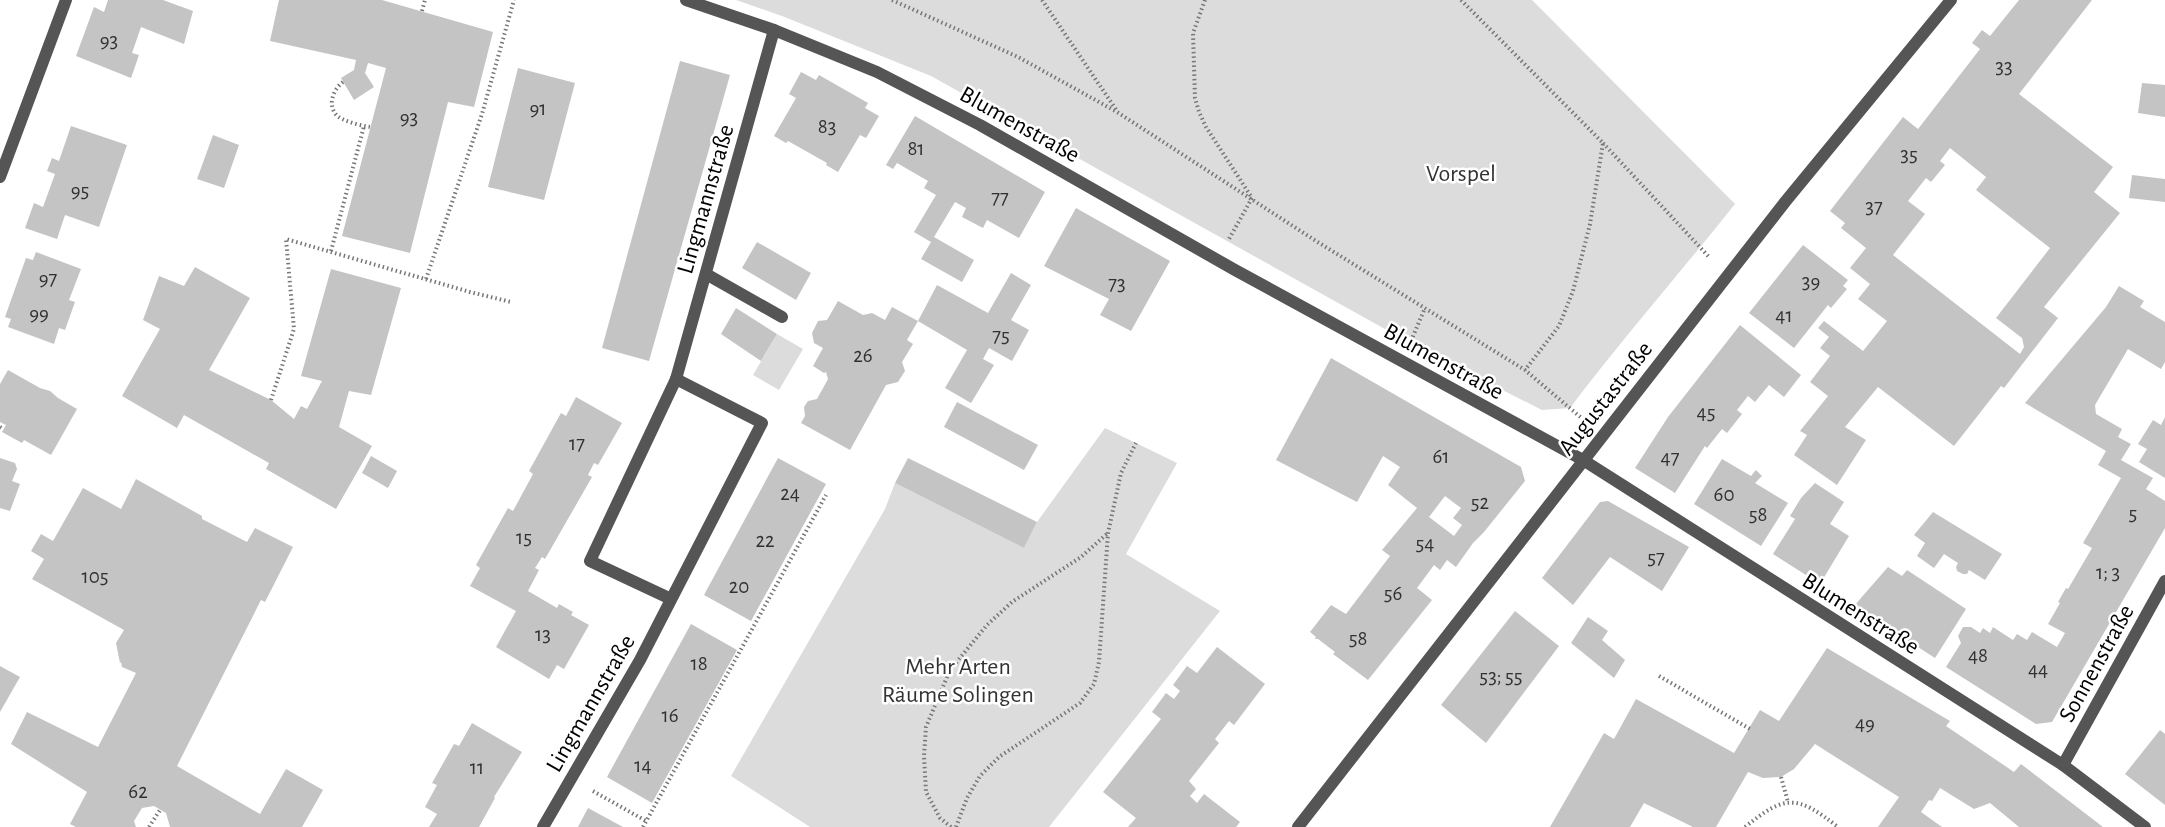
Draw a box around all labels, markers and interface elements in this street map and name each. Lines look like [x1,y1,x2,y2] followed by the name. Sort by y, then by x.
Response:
[100,30,118,51] house number: 93
[1995,56,2013,77] house number: 33
[956,82,1083,168] street label: Blumenstraße
[529,98,547,119] house number: 91
[400,107,418,128] house number: 93
[818,116,836,137] house number: 83
[673,122,739,277] street label: Lingmannstraße
[907,138,925,159] house number: 81
[1900,144,1918,165] house number: 35
[1426,162,1496,186] park label: Vorspel
[71,180,89,201] house number: 95
[991,187,1009,208] house number: 77
[1865,196,1883,217] house number: 37
[39,268,58,289] house number: 97
[1802,271,1820,292] house number: 39
[1108,273,1126,294] house number: 73
[29,303,49,324] house number: 99
[1775,305,1793,326] house number: 41
[1380,319,1507,405] street label: Blumenstraße
[992,325,1010,346] house number: 75
[1554,337,1657,460] street label: Augustastraße
[853,345,873,366] house number: 26
[1697,402,1715,423] house number: 45
[569,433,585,454] house number: 17
[1432,446,1450,467] house number: 61
[1661,447,1680,468] house number: 47
[780,483,800,504] house number: 24
[1714,484,1734,505] house number: 60
[1471,492,1489,513] house number: 52
[2129,503,2137,524] house number: 5
[1749,504,1767,525] house number: 58
[516,527,532,548] house number: 15
[755,530,775,551] house number: 22
[1416,533,1434,554] house number: 54
[1647,547,1665,568] house number: 57
[2096,562,2120,583] house number: 1; 3
[81,566,109,587] house number: 105
[1798,568,1923,659] street label: Blumenstraße
[729,576,749,597] house number: 20
[1384,583,1402,604] house number: 56
[2055,601,2139,726] street label: Sonnenstraße
[535,624,551,645] house number: 13
[1349,628,1367,649] house number: 58
[542,631,640,776] street label: Lingmannstraße
[1968,645,1988,666] house number: 48
[690,653,708,674] house number: 18
[882,655,1034,707] park label: Mehr Arten Räume Solingen
[2028,659,2048,680] house number: 44
[1479,666,1523,687] house number: 53; 55
[661,705,679,726] house number: 16
[1855,713,1875,734] house number: 49
[634,755,652,776] house number: 14
[470,757,484,778] house number: 11
[128,781,148,802] house number: 62

